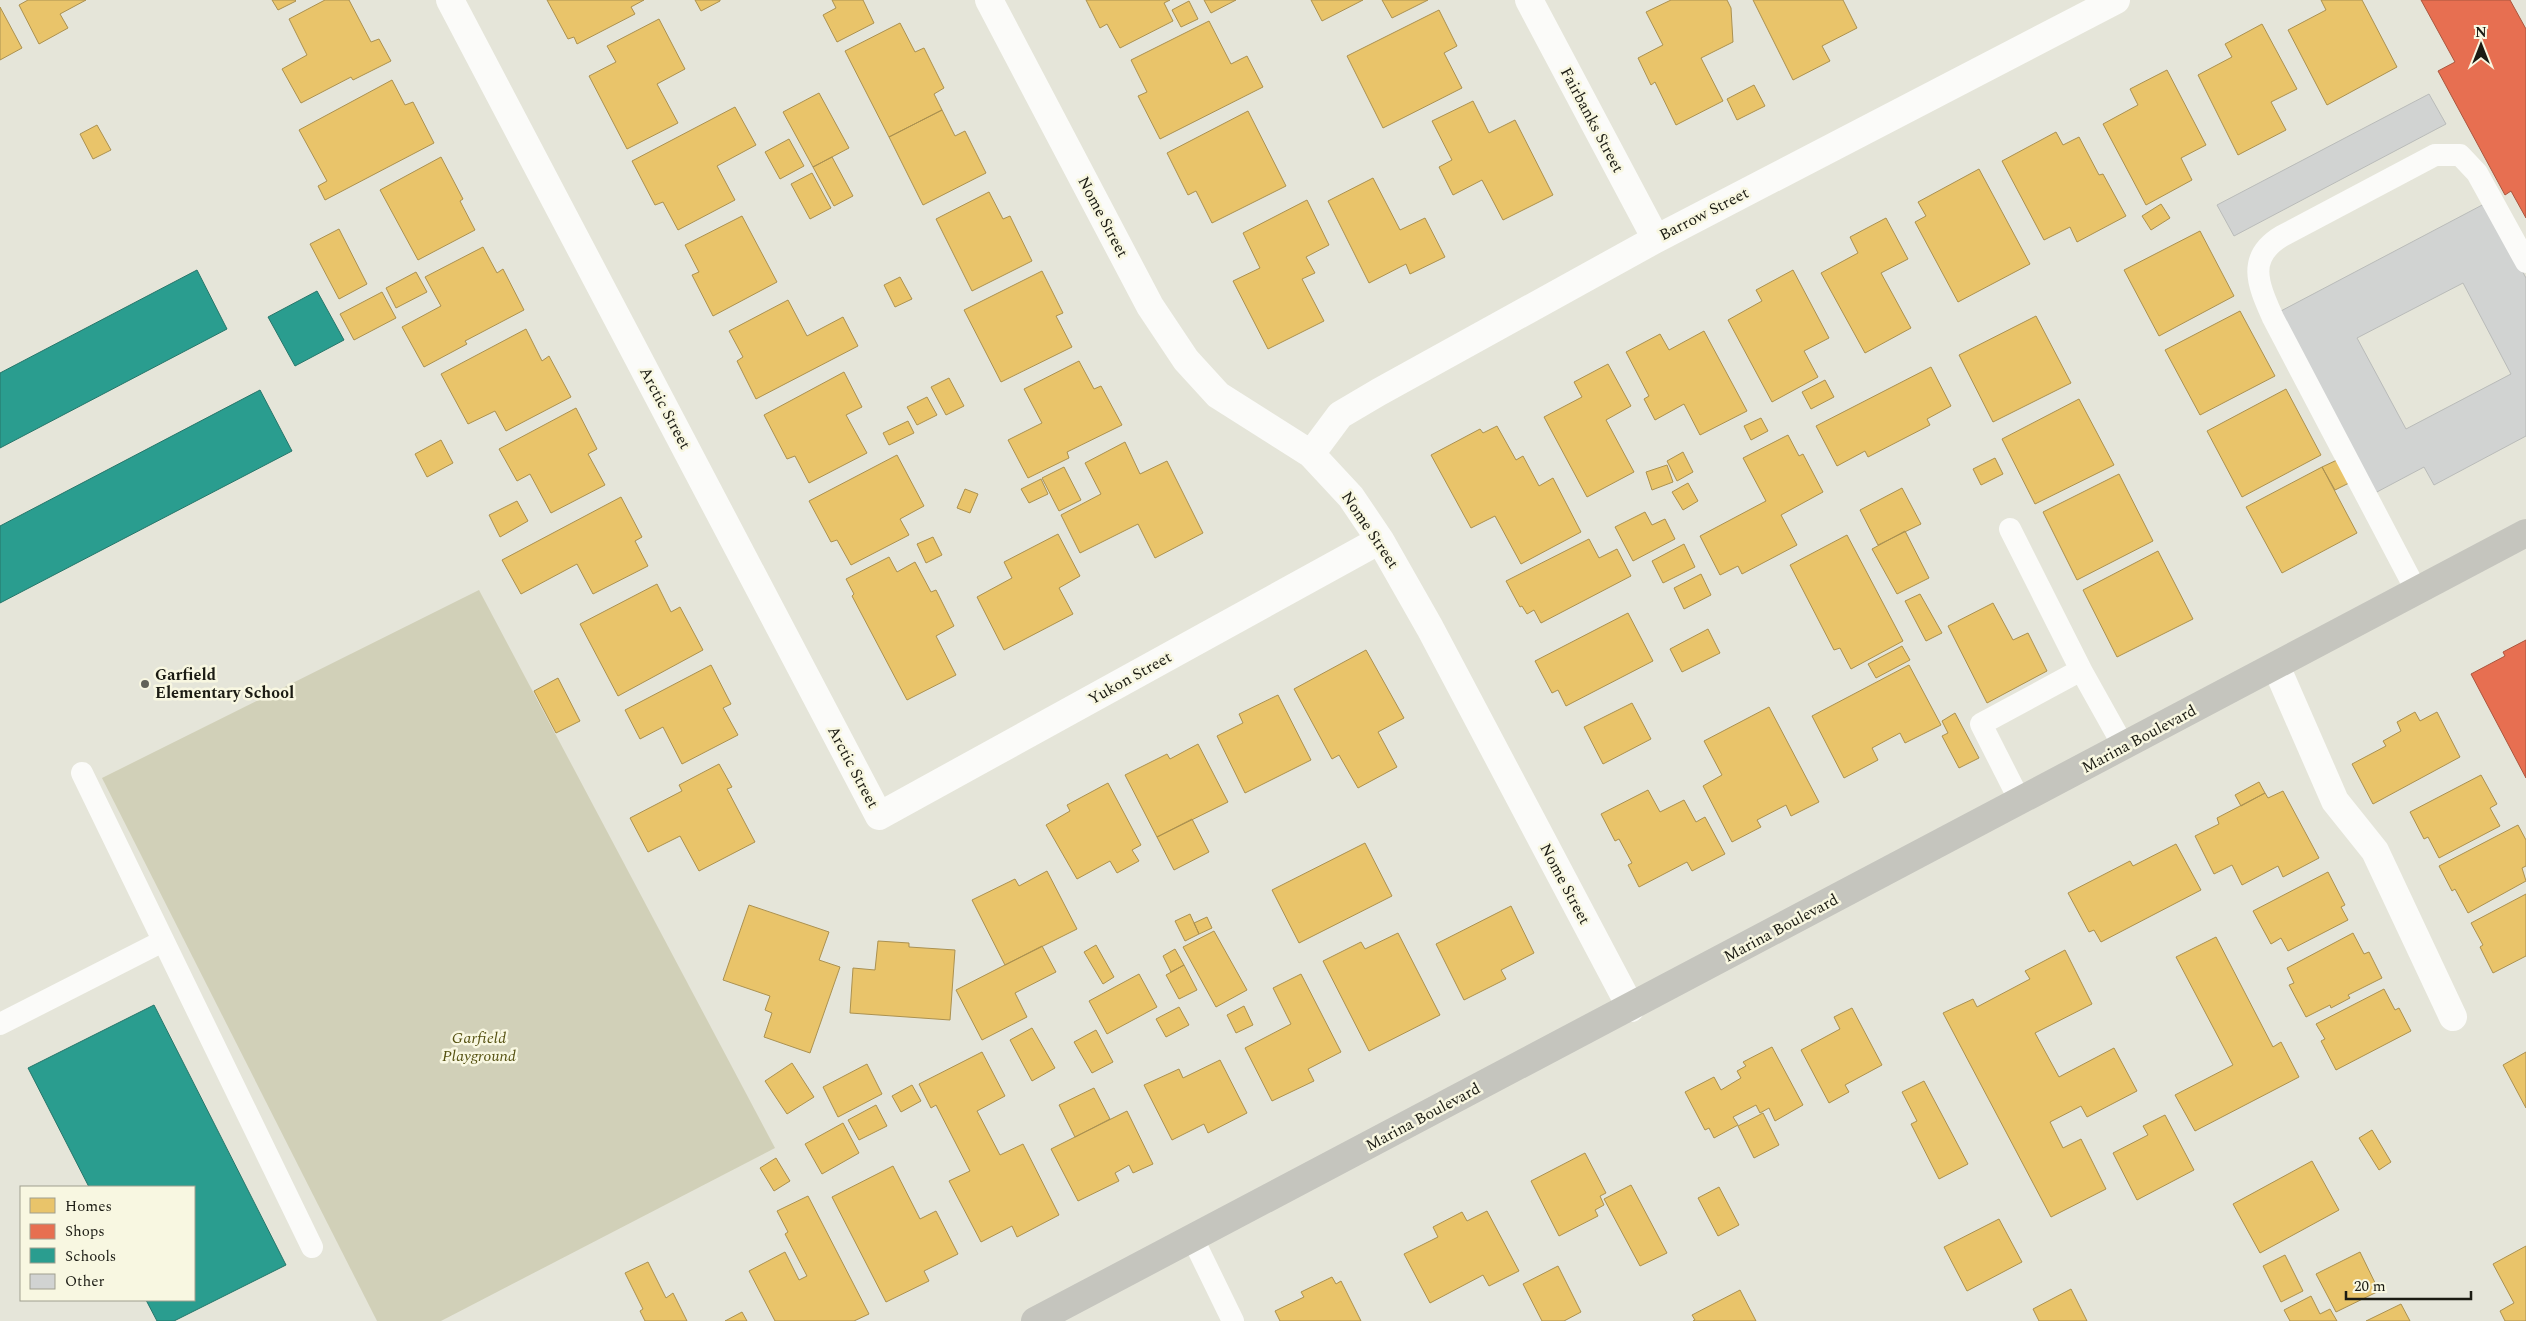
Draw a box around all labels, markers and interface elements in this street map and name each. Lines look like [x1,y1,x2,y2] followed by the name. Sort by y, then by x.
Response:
[2456,20,2506,70] north arrow
[2475,22,2487,43] text: N
[1554,63,1630,177] street label: Fairbanks Street
[1072,172,1135,262] street label: Nome Street
[1655,181,1753,247] street label: Barrow Street
[633,362,697,454] street label: Arctic Street
[1335,486,1405,574] street label: Nome Street
[1084,645,1176,711] street label: Yukon Street
[155,663,294,705] place label: Garfield Elementary School
[139,678,151,690] marker: Garfield Elementary School
[2077,699,2201,779] street label: Marina Boulevard
[821,721,885,813] street label: Arctic Street
[1534,839,1597,929] street label: Nome Street
[1719,888,1843,968] street label: Marina Boulevard
[442,1026,516,1068] park label: Garfield Playground
[1361,1077,1485,1157] street label: Marina Boulevard
[20,1186,195,1301] legend
[65,1195,112,1218] text: Homes
[65,1220,105,1243] text: Shops
[65,1245,116,1268] text: Schools
[2346,1268,2471,1300] scale bar
[65,1270,104,1293] text: Other
[2354,1275,2386,1298] text: 20 m

